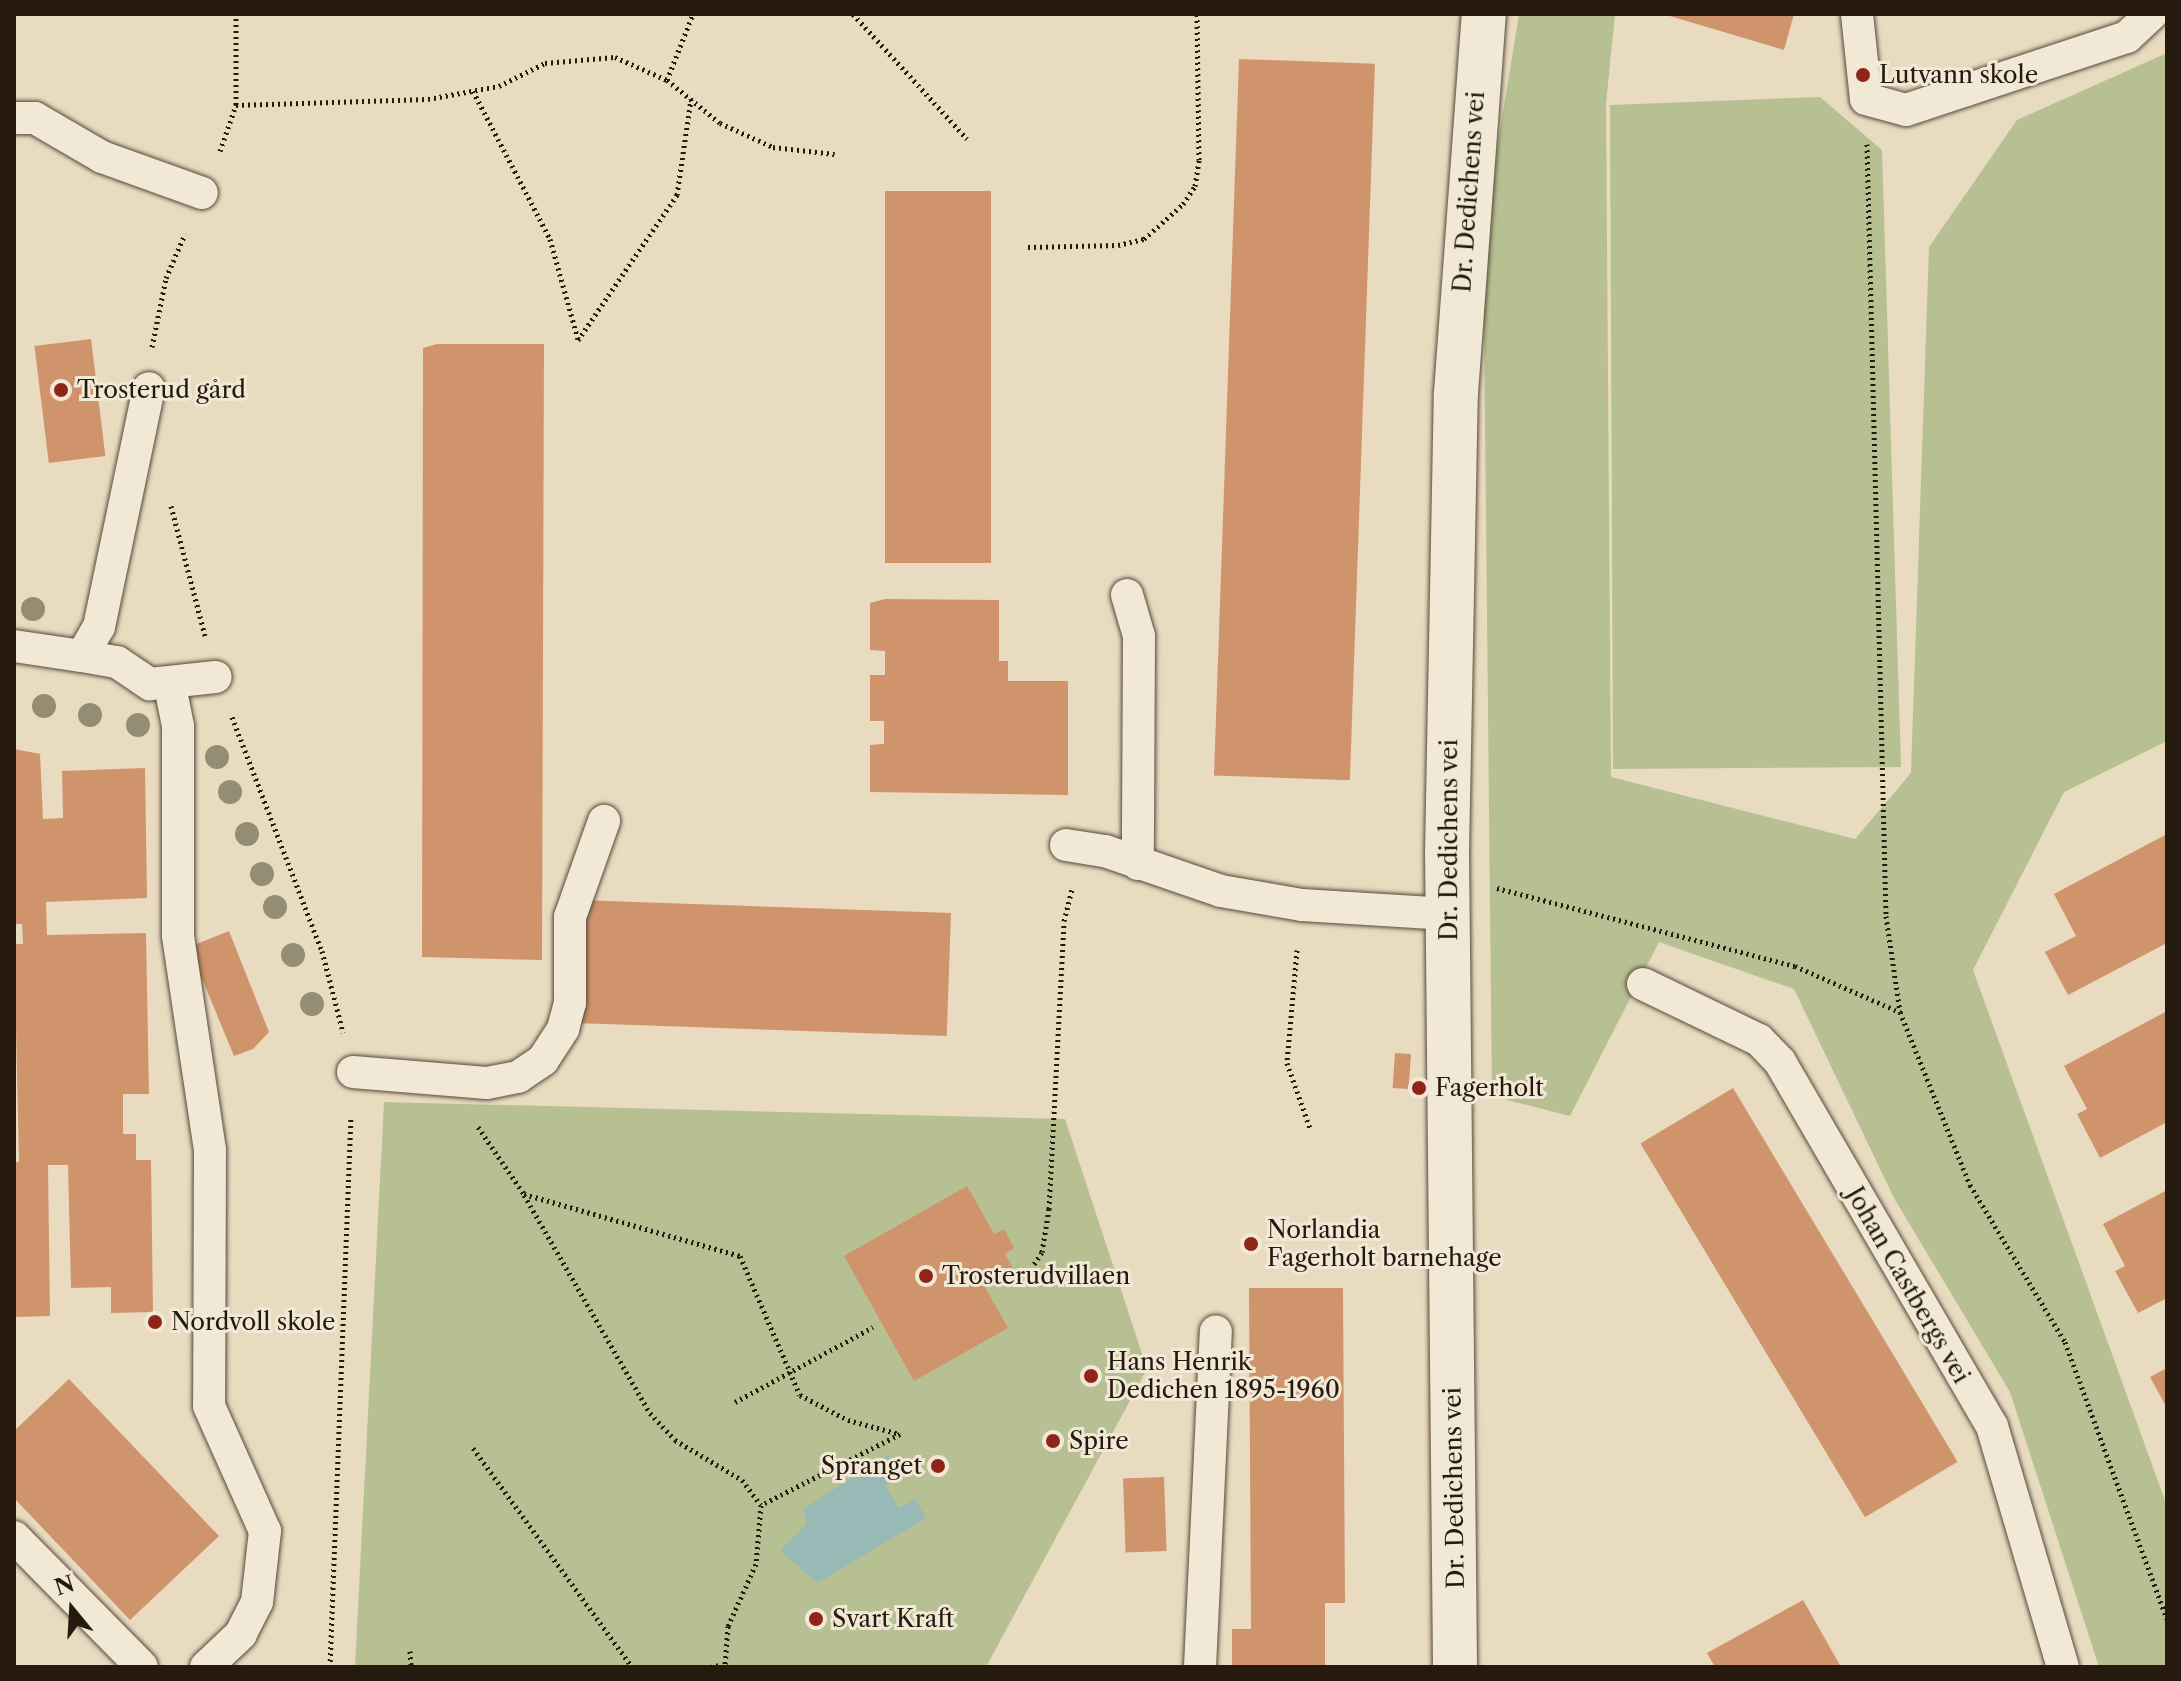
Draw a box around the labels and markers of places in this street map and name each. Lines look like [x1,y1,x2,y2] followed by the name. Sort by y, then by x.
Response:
[1879,61,2038,89] place label: Lutvann skole
[1854,66,1872,84] marker: Lutvann skole
[77,376,246,404] place label: Trosterud gård
[52,381,70,399] marker: Trosterud gård
[1435,1074,1544,1102] place label: Fagerholt
[1410,1079,1428,1097] marker: Fagerholt
[1267,1216,1502,1272] place label: Norlandia Fagerholt barnehage
[1242,1235,1260,1253] marker: Norlandia Fagerholt barnehage
[942,1262,1130,1290] place label: Trosterudvillaen
[917,1267,935,1285] marker: Trosterudvillaen
[171,1308,335,1336] place label: Nordvoll skole
[146,1313,164,1331] marker: Nordvoll skole
[1107,1348,1340,1404] place label: Hans Henrik Dedichen 1895-1960
[1082,1367,1100,1385] marker: Hans Henrik Dedichen 1895-1960
[1069,1427,1129,1455] place label: Spire
[1044,1432,1062,1450] marker: Spire
[821,1452,922,1480] place label: Spranget
[929,1457,947,1475] marker: Spranget
[832,1605,954,1633] place label: Svart Kraft
[807,1610,825,1628] marker: Svart Kraft

